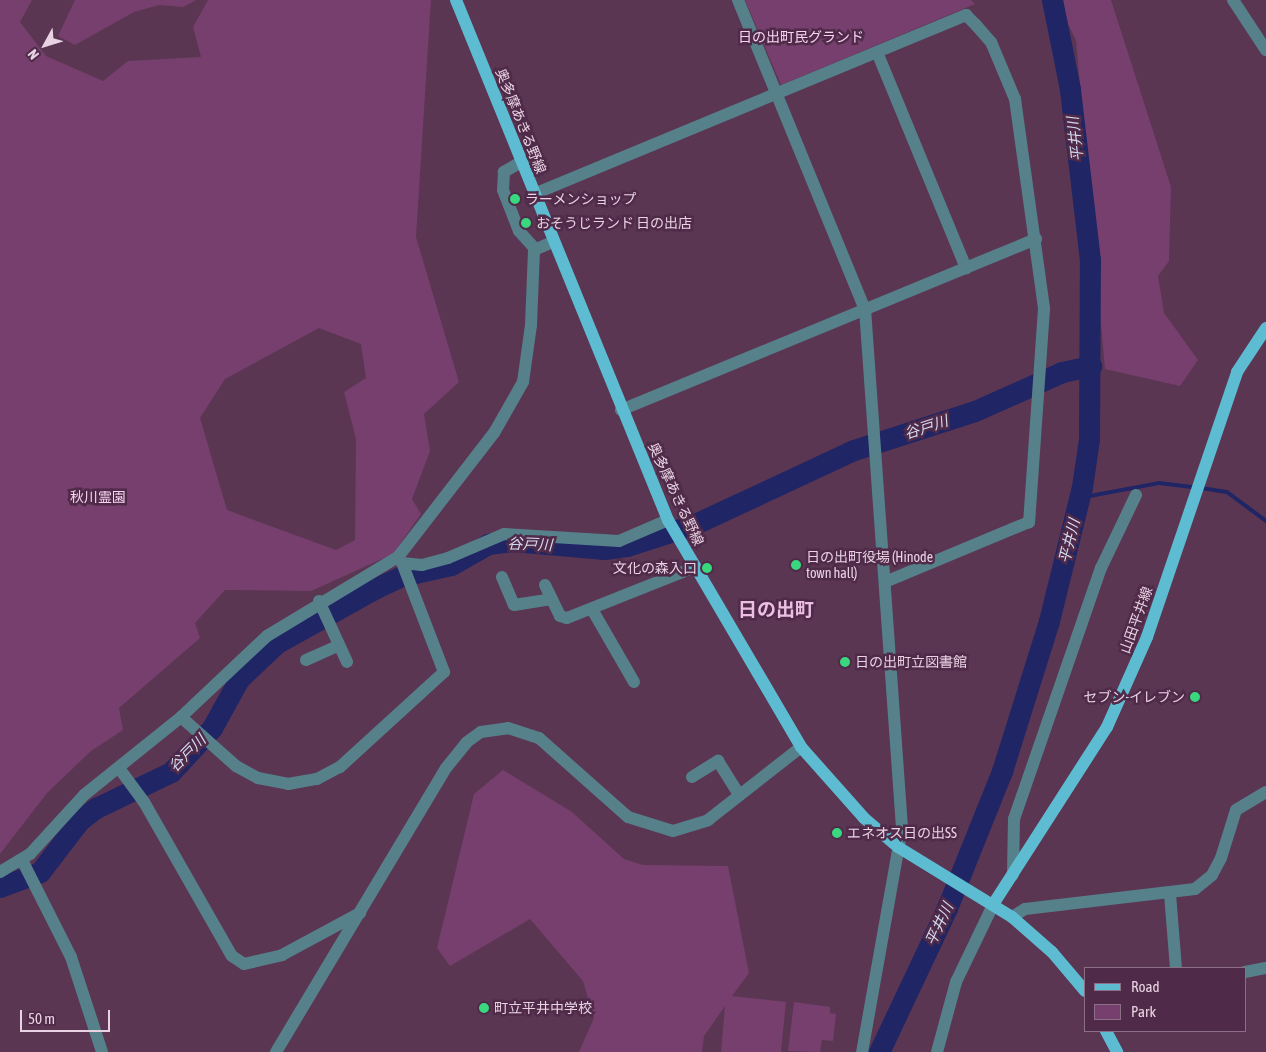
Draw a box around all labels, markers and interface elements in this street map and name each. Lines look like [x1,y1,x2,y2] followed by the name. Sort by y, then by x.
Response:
[20,20,70,70] north arrow
[738,29,864,45] park label: 日の出町民グランド
[25,46,42,63] text: N
[492,66,550,176] street label: 奥多摩あきる野線
[1063,116,1087,162] water label: 平井川
[525,191,637,207] place label: ラーメンショップ
[509,193,521,205] marker: ラーメンショップ
[536,215,692,231] place label: おそうじランド 日の出店
[520,217,532,229] marker: おそうじランド 日の出店
[902,411,950,443] water label: 谷戸川
[645,440,707,548] street label: 奥多摩あきる野線
[70,489,126,505] park label: 秋川霊園
[1055,517,1083,565] water label: 平井川
[507,534,553,554] water label: 谷戸川
[806,549,933,582] place label: 日の出町役場 (Hinode town hall)
[790,559,802,571] marker: 日の出町役場 (Hinode town hall)
[613,560,697,576] place label: 文化の森入口
[701,562,713,574] marker: 文化の森入口
[1116,584,1156,656] street label: 山田平井線
[738,599,814,621] district label: 日の出町
[855,654,967,670] place label: 日の出町立図書館
[839,656,851,668] marker: 日の出町立図書館
[1084,689,1185,705] place label: セブン-イレブン
[1189,691,1201,703] marker: セブン-イレブン
[165,731,209,775] water label: 谷戸川
[847,825,957,841] place label: エネオス日の出SS
[831,827,843,839] marker: エネオス日の出SS
[921,900,957,948] water label: 平井川
[1084,967,1246,1032] legend
[1131,978,1160,995] text: Road
[22,1000,112,1032] scale bar
[494,1000,592,1016] place label: 町立平井中学校
[478,1002,490,1014] marker: 町立平井中学校
[1131,1003,1156,1020] text: Park
[28,1010,55,1027] text: 50 m

